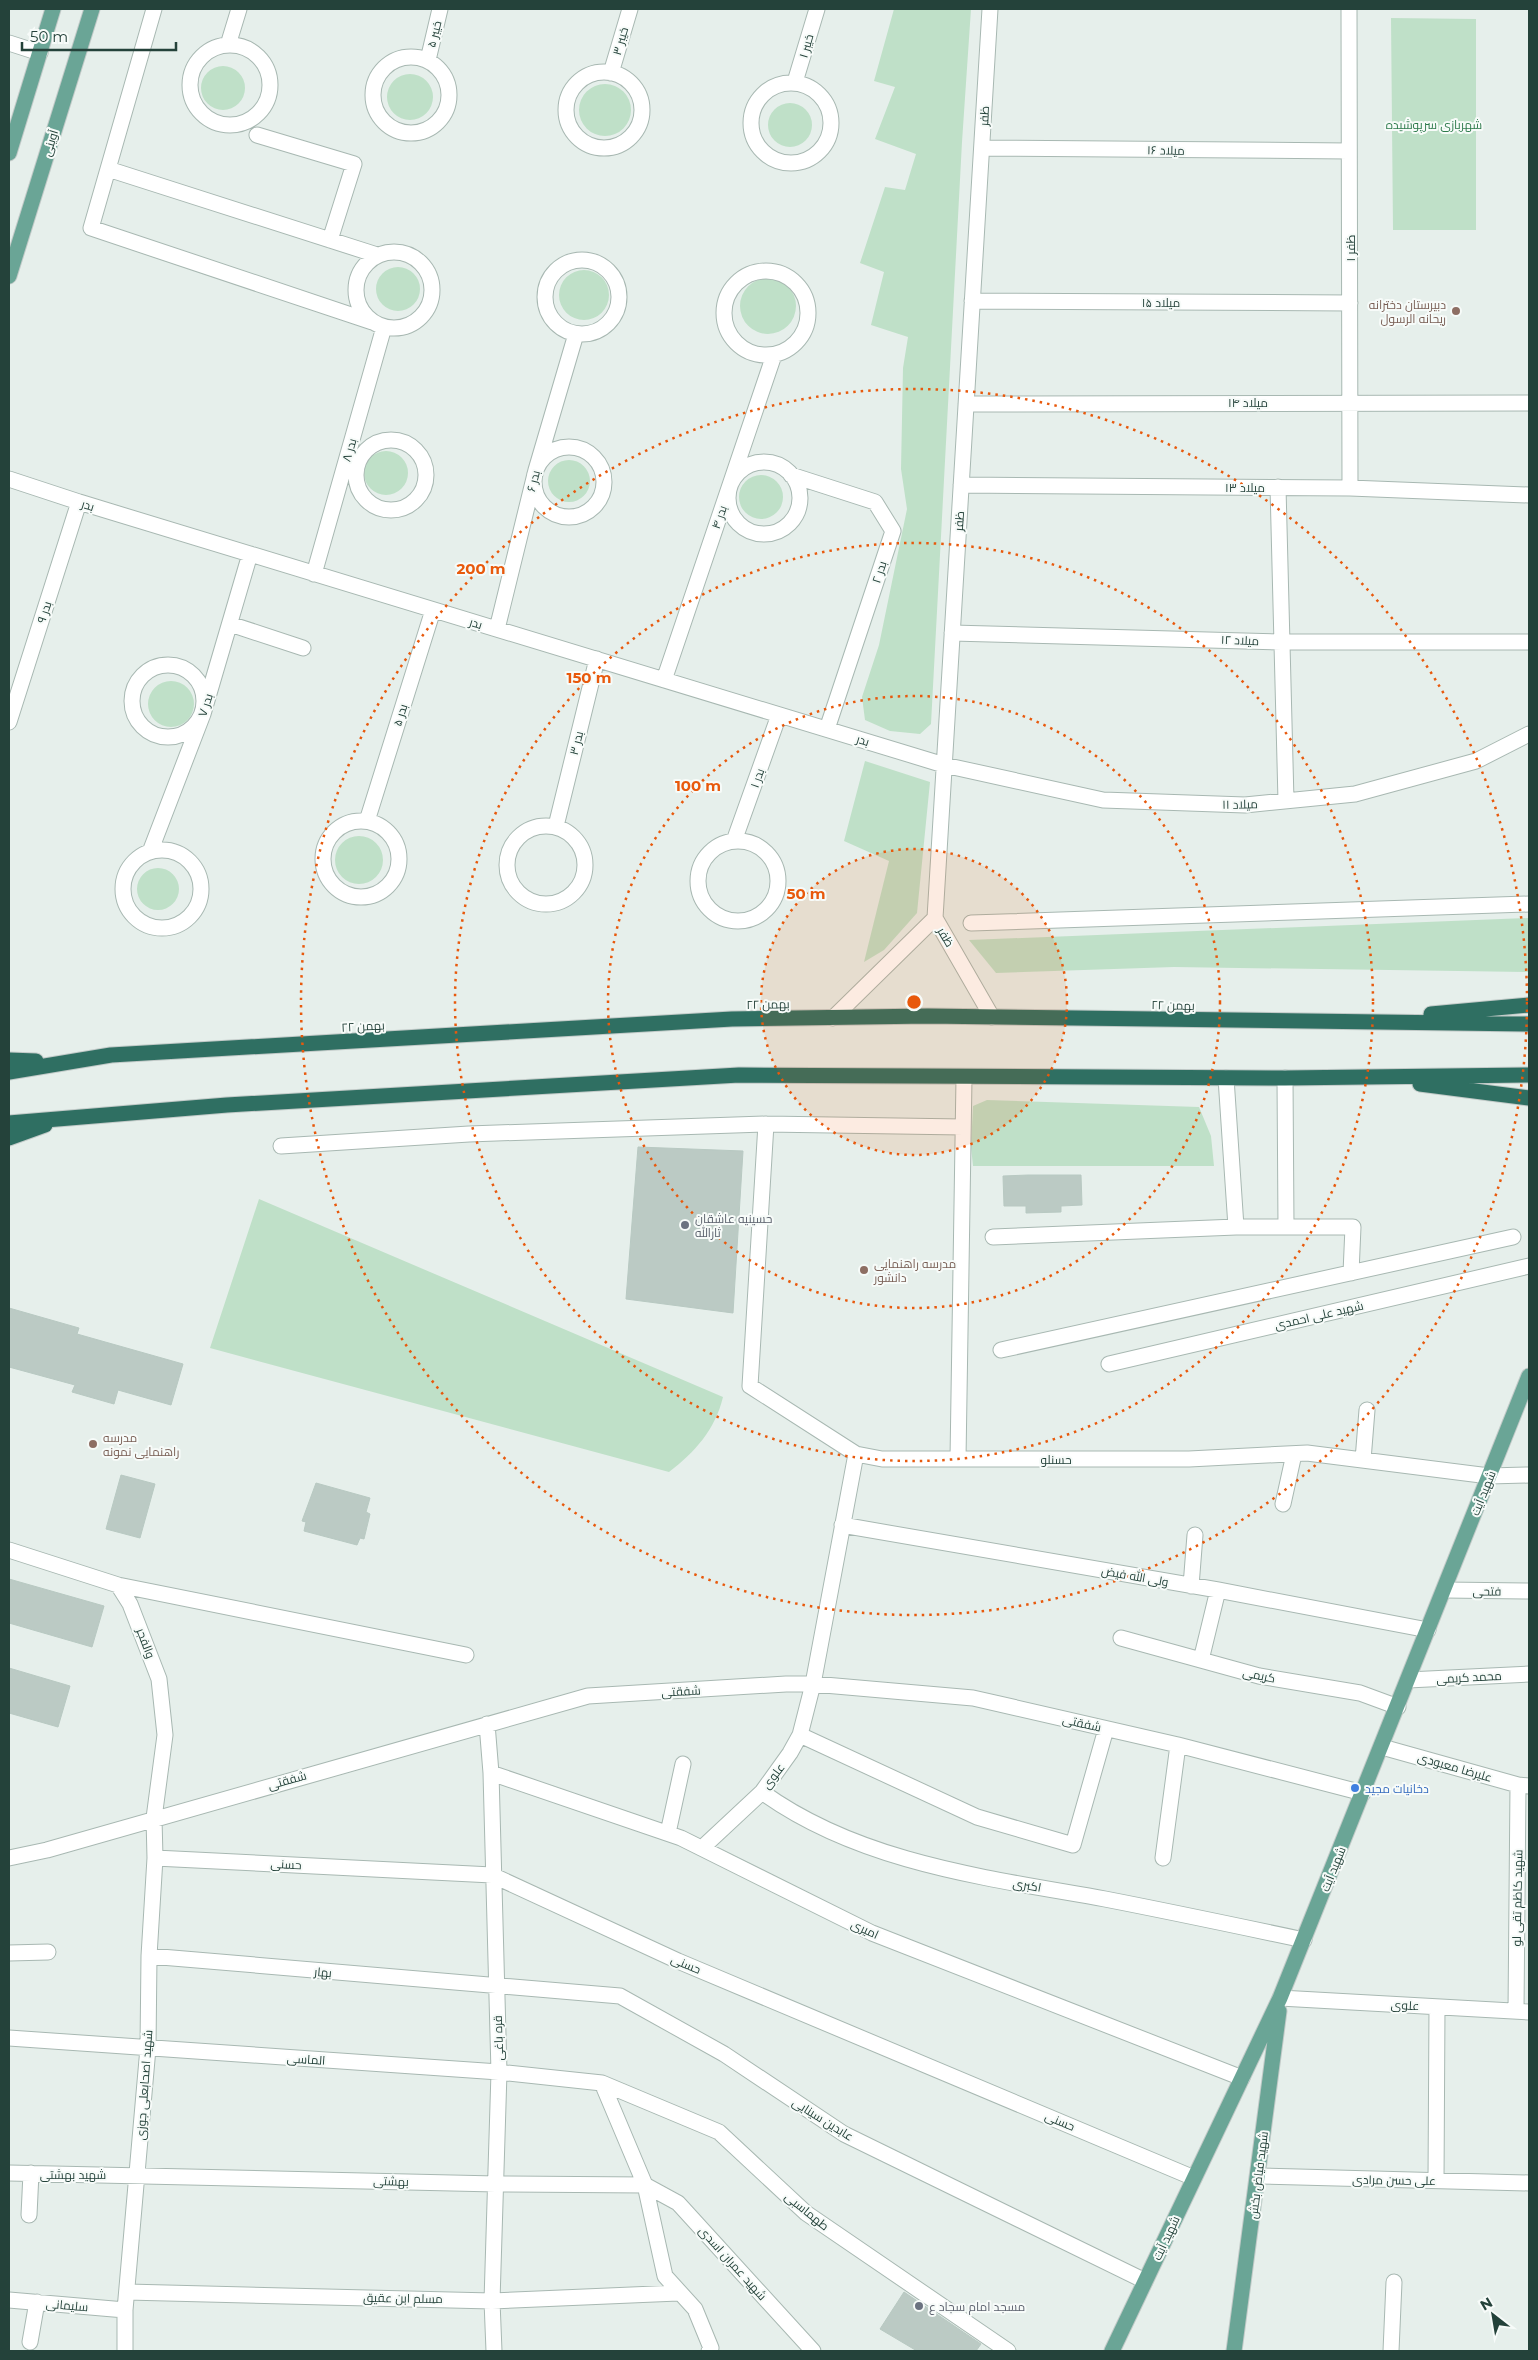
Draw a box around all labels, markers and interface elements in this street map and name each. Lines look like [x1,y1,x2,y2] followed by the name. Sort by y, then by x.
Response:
[423,19,445,49] street label: خیبر ۵
[22,20,176,52] scale bar
[609,25,631,57] street label: خیبر ۳
[30,27,68,46] text: 50 m
[795,32,817,60] street label: خیبر ۱
[976,105,992,127] street label: ظفر
[1386,117,1482,134] park label: شهربازی سرپوشیده
[39,127,61,158] street label: آوینی
[1147,142,1185,158] street label: میلاد ۱۶
[1343,234,1358,262] street label: ظفر ۱
[1142,295,1180,310] street label: میلاد ۱۵
[1369,297,1446,326] place label: دبیرستان دخترانه ریحانه الرسول
[1450,305,1462,317] marker: دبیرستان دخترانه ریحانه الرسول
[1228,395,1268,410] street label: میلاد ۱۴
[339,437,359,463] street label: بدر ۸
[523,469,543,493] street label: بدر ۶
[1225,480,1265,495] street label: میلاد ۱۳
[79,496,96,514] street label: بدر
[708,503,730,531] street label: بدر ۴
[951,510,967,533] street label: ظفر
[456,559,506,578] text: 200 m
[868,559,890,585] street label: بدر ۲
[33,599,55,625] street label: بدر ۹
[467,614,484,632] street label: بدر
[1221,632,1259,648] street label: میلاد ۱۲
[567,668,611,687] text: 150 m
[194,692,216,718] street label: بدر ۷
[390,702,410,728] street label: بدر ۵
[566,730,586,756] street label: بدر ۳
[854,731,871,749] street label: بدر
[747,766,767,790] street label: بدر ۱
[675,776,721,795] text: 100 m
[1222,796,1258,812] street label: میلاد ۱۱
[786,884,826,903] text: 50 m
[934,924,958,950] street label: ظفر
[905,993,923,1011] centre of rings
[746,996,790,1012] street label: ۲۲ بهمن
[1151,997,1195,1013] street label: ۲۲ بهمن
[341,1017,385,1035] street label: ۲۲ بهمن
[695,1211,772,1240] place label: حسینیه عاشقان ثارالله
[679,1219,691,1231] marker: حسینیه عاشقان ثارالله
[873,1256,956,1285] place label: مدرسه راهنمایی دانشور
[858,1264,870,1276] marker: مدرسه راهنمایی دانشور
[1273,1297,1365,1333] street label: شهید علی احمدی
[103,1430,179,1459] place label: مدرسه راهنمایی نمونه
[87,1438,99,1450] marker: مدرسه راهنمایی نمونه
[1040,1452,1072,1467] street label: حسنلو
[1467,1468,1499,1518] street label: شهید آیت
[1100,1563,1170,1589] street label: ولی الله فیض
[1473,1583,1501,1599] street label: فتحی
[133,1625,159,1660] street label: والفجر
[1241,1664,1277,1686] street label: کریمی
[1436,1668,1502,1686] street label: محمد کریمی
[661,1682,701,1700] street label: شفقتی
[1061,1711,1103,1735] street label: شفقتی
[1416,1749,1494,1785] street label: علیرضا معبودی
[758,1760,788,1792] street label: علوی
[266,1767,308,1793] street label: شفقتی
[1365,1781,1429,1796] place label: دخانیات مجید
[1349,1782,1361,1794] marker: دخانیات مجید
[1317,1844,1349,1894] street label: شهید آیت
[1509,1849,1526,1947] street label: شهید کاظم تقی لو
[270,1856,302,1872] street label: حسنی
[1012,1875,1042,1895] street label: اکبری
[849,1916,881,1942] street label: امیری
[669,1951,703,1977] street label: حسنی
[312,1964,333,1980] street label: بهار
[1390,1997,1420,2013] street label: علوی
[490,2015,506,2061] street label: قره باغی
[133,2029,155,2141] street label: شهید اصحابعلی جوزی
[286,2050,326,2068] street label: الماسی
[790,2094,856,2144] street label: عابدین سینایی
[1043,2108,1077,2134] street label: حسنی
[1245,2130,1271,2220] street label: شهید فیاض بخش
[40,2167,106,2182] street label: شهید بهشتی
[1352,2172,1436,2188] street label: علی حسن مرادی
[373,2173,409,2189] street label: بهشتی
[782,2189,832,2233] street label: طهماسبی
[1149,2213,1183,2263] street label: شهید آیت
[696,2223,770,2303] street label: شهید عمران اسدی
[363,2290,443,2307] street label: مسلم ابن عقیق
[1468,2290,1518,2340] north arrow
[1477,2293,1496,2314] text: N
[45,2296,89,2314] street label: سلیمانی
[929,2299,1025,2315] place label: مسجد امام سجاد ع
[913,2300,925,2312] marker: مسجد امام سجاد ع

